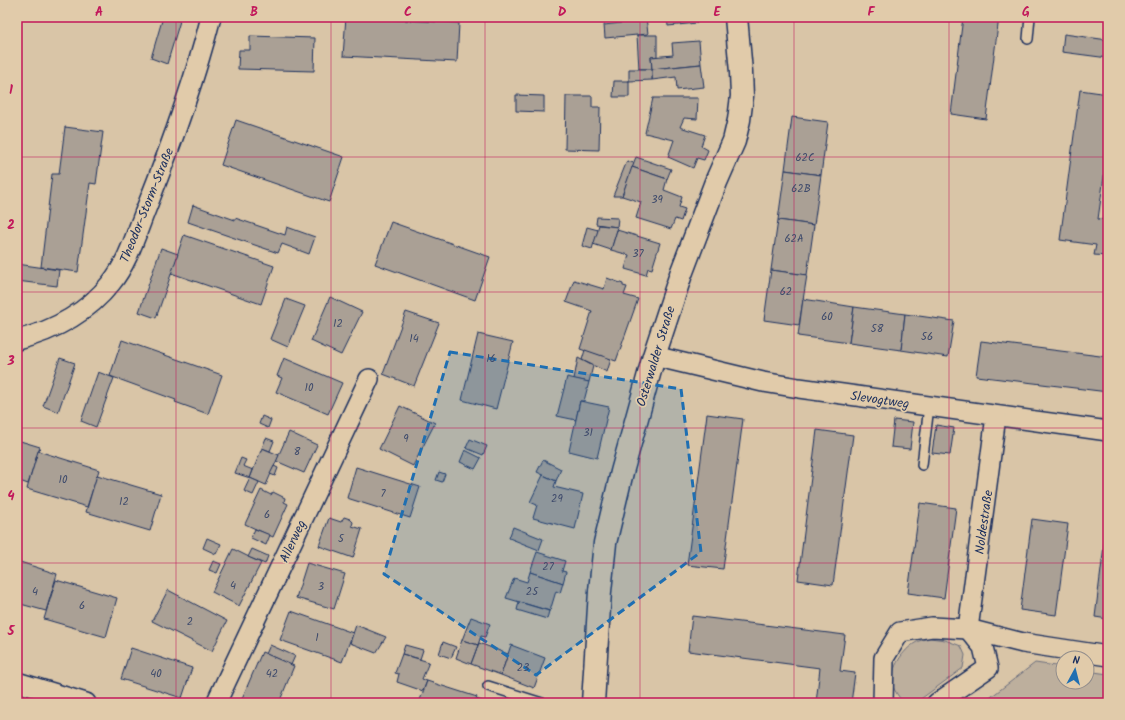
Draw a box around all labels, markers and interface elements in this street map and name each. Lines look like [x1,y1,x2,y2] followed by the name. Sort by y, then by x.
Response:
[95,2,103,23] text: A
[250,2,258,23] text: B
[404,2,412,23] text: C
[558,2,567,23] text: D
[713,2,721,23] text: E
[867,2,875,23] text: F
[1022,2,1030,23] text: G
[9,80,13,101] text: 1
[115,145,180,266] street label: Theodor-Storm-Straße
[795,149,815,167] house number: 62C
[791,180,811,198] house number: 62B
[651,191,663,209] house number: 39
[7,215,15,236] text: 2
[784,230,804,248] house number: 62A
[632,245,645,263] house number: 37
[780,283,792,301] house number: 62
[631,303,682,409] street label: Osterwalder Straße
[821,308,833,326] house number: 60
[333,315,343,333] house number: 12
[871,320,884,338] house number: 58
[921,328,933,346] house number: 56
[409,330,419,348] house number: 14
[486,350,496,368] house number: 16
[6,351,15,372] text: 3
[305,379,314,397] house number: 10
[849,386,911,415] street label: Slevogtweg
[583,424,593,442] house number: 31
[403,430,409,448] house number: 9
[294,443,301,461] house number: 8
[59,471,68,489] house number: 10
[380,485,386,503] house number: 7
[7,486,15,507] text: 4
[970,489,999,556] street label: Noldestraße
[551,490,564,508] house number: 29
[119,493,129,511] house number: 12
[264,506,270,524] house number: 6
[274,517,312,567] street label: Allerweg
[338,530,345,548] house number: 5
[542,558,555,576] house number: 27
[230,577,236,595] house number: 4
[318,578,324,596] house number: 3
[32,583,38,601] house number: 4
[526,583,539,601] house number: 25
[79,597,85,615] house number: 6
[187,613,193,631] house number: 2
[7,621,16,642] text: 5
[315,629,319,647] house number: 1
[1055,650,1095,690] north arrow
[1072,652,1081,670] text: N
[517,659,529,677] house number: 23
[150,665,162,683] house number: 40
[266,665,278,683] house number: 42

